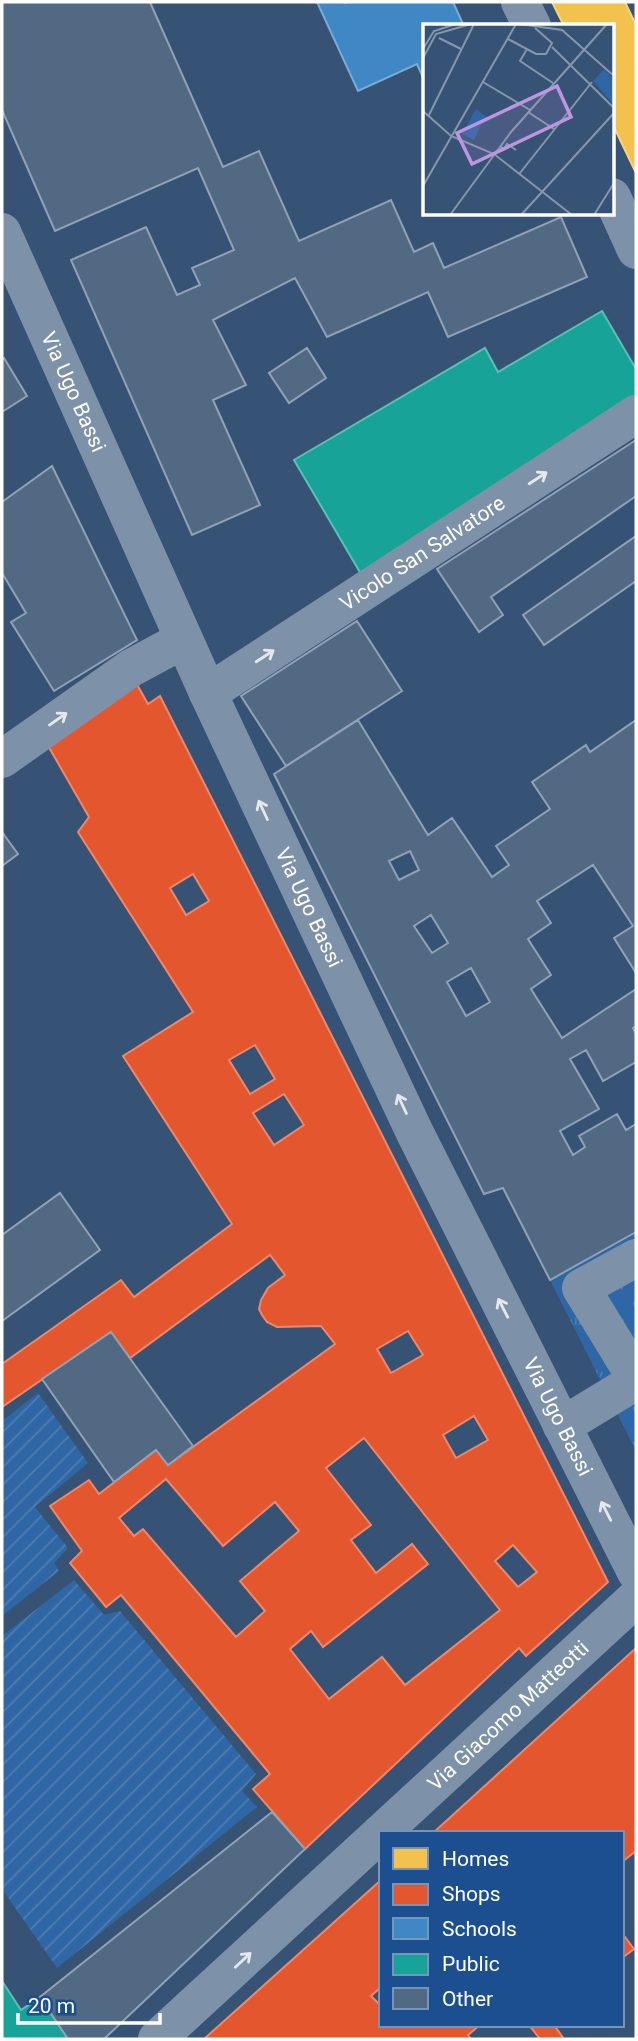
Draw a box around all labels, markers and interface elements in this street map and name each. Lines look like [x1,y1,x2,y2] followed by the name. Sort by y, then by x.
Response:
[423,24,614,215] inset map
[36,328,111,456] street label: Via Ugo Bassi
[527,471,547,485] one-way arrow
[336,491,509,616] street label: Vicolo San Salvatore
[255,648,274,663] one-way arrow
[48,712,67,726] one-way arrow
[256,800,269,821] one-way arrow
[271,844,347,971] street label: Via Ugo Bassi
[395,1094,408,1115] one-way arrow
[496,1298,510,1319] one-way arrow
[518,1354,598,1480] street label: Via Ugo Bassi
[598,1501,612,1522] one-way arrow
[423,1636,594,1796] street label: Via Giacomo Matteotti
[379,1831,624,2027] legend
[442,1847,509,1871] text: Homes
[442,1882,501,1906] text: Shops
[442,1917,517,1941] text: Schools
[234,1952,252,1968] one-way arrow
[442,1952,500,1976] text: Public
[18,1982,159,2026] scale bar
[442,1987,493,2011] text: Other
[28,1994,75,2018] text: 20 m

